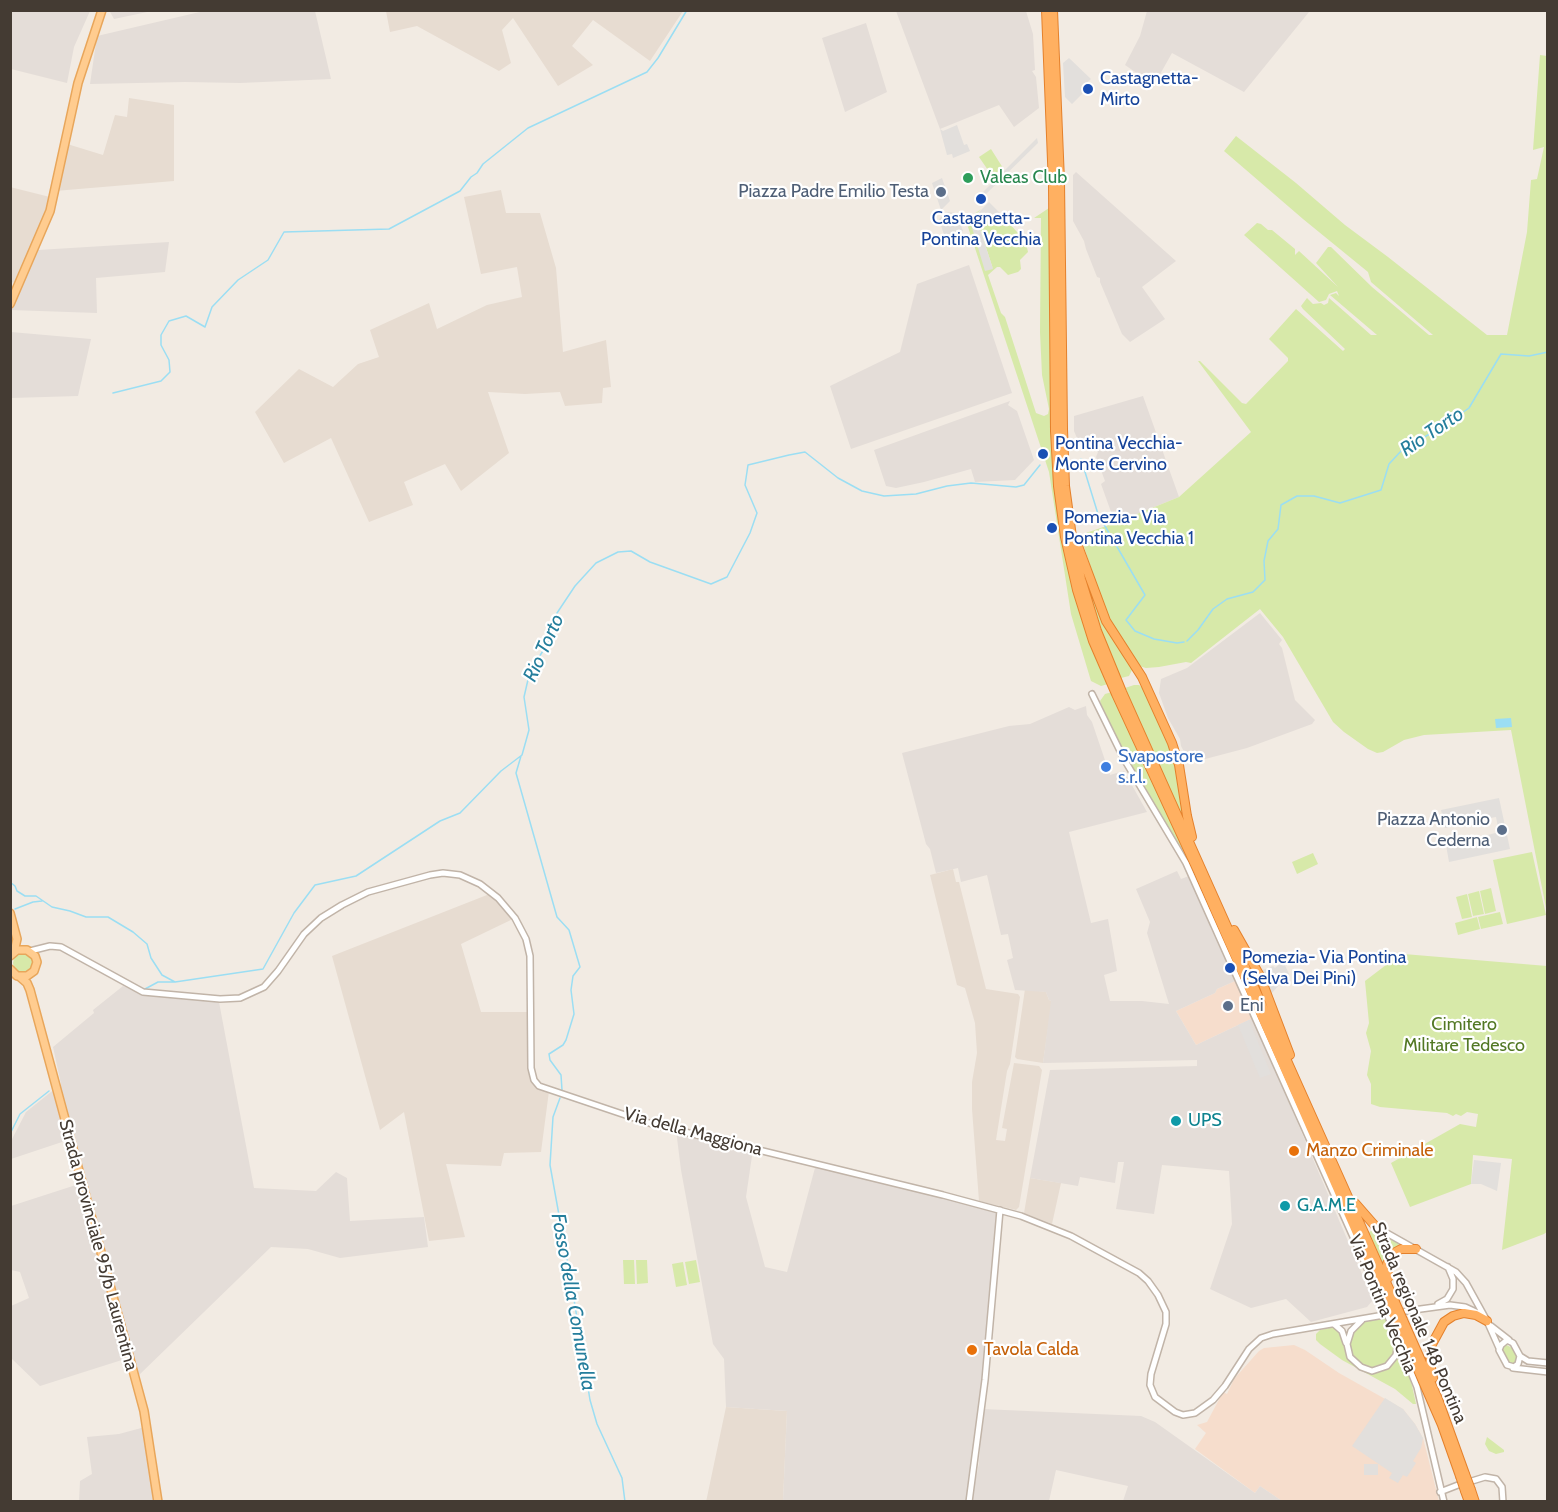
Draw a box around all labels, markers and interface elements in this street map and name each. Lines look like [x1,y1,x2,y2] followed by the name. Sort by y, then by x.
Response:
[1100,68,1199,110] place label: Castagnetta- Mirto
[1081,82,1095,96] marker: Castagnetta- Mirto
[980,167,1067,189] place label: Valeas Club
[961,171,975,185] marker: Valeas Club
[738,181,929,203] place label: Piazza Padre Emilio Testa
[934,185,948,199] marker: Piazza Padre Emilio Testa
[974,192,988,206] marker: Castagnetta- Pontina Vecchia
[921,208,1041,250] place label: Castagnetta- Pontina Vecchia
[1396,402,1468,462] water label: Rio Torto
[1055,433,1183,476] place label: Pontina Vecchia- Monte Cervino
[1036,447,1050,461] marker: Pontina Vecchia- Monte Cervino
[1064,507,1194,550] place label: Pomezia- Via Pontina Vecchia 1
[1045,521,1059,535] marker: Pomezia- Via Pontina Vecchia 1
[519,610,569,686] water label: Rio Torto
[1118,746,1204,789] place label: Svapostore s.r.l.
[1099,760,1113,774] marker: Svapostore s.r.l.
[1377,809,1490,852] place label: Piazza Antonio Cederna
[1495,823,1509,837] marker: Piazza Antonio Cederna
[1242,947,1406,990] place label: Pomezia- Via Pontina (Selva Dei Pini)
[1223,961,1237,975] marker: Pomezia- Via Pontina (Selva Dei Pini)
[1240,995,1264,1017] place label: Eni
[1221,999,1235,1013] marker: Eni
[1403,1014,1525,1056] park label: Cimitero Militare Tedesco
[621,1103,765,1161] street label: Via della Maggiona
[1188,1110,1222,1132] place label: UPS
[1169,1114,1183,1128] marker: UPS
[54,1117,142,1373] street label: Strada provinciale 95/b Laurentina
[1306,1140,1434,1162] place label: Manzo Criminale
[1287,1144,1301,1158] marker: Manzo Criminale
[1297,1195,1356,1217] place label: G.A.M.E
[1278,1199,1292,1213] marker: G.A.M.E
[546,1211,600,1393] water label: Fosso della Comunella
[1367,1219,1471,1427] street label: Strada regionale 148 Pontina
[1343,1232,1421,1376] street label: Via Pontina Vecchia
[984,1339,1079,1361] place label: Tavola Calda
[965,1343,979,1357] marker: Tavola Calda

